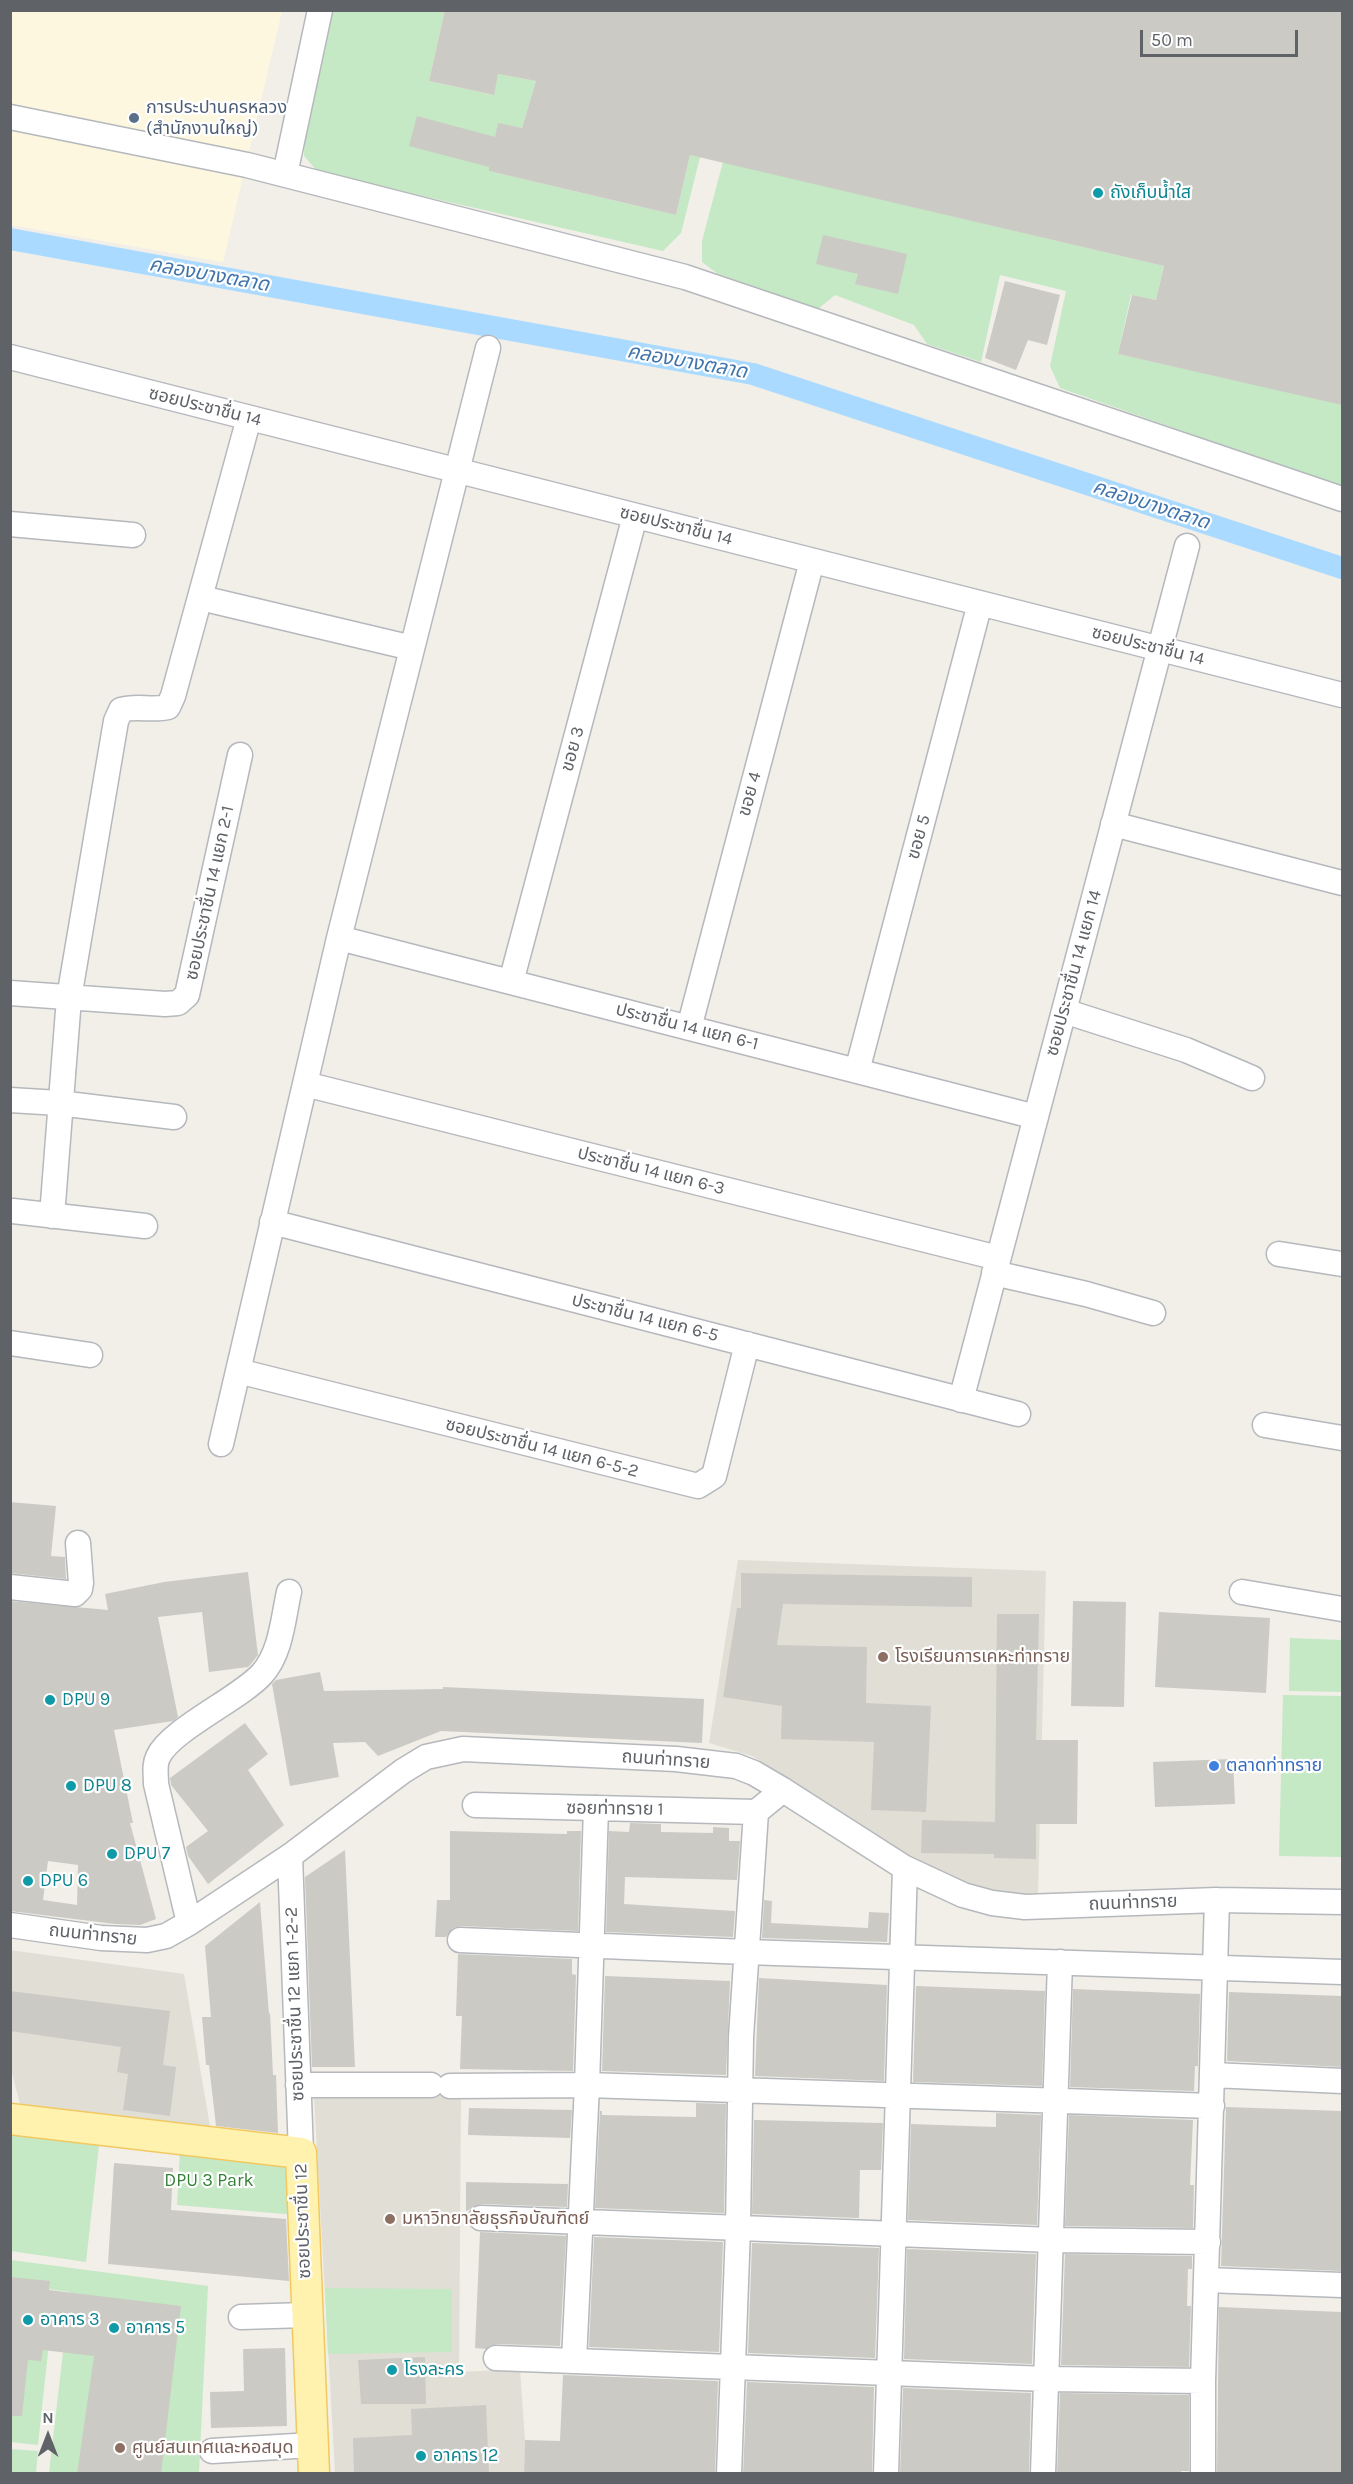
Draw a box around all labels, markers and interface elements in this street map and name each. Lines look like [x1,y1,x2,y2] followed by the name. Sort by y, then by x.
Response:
[1143,18,1300,56] scale bar
[1151,29,1193,51] text: 50 m
[146,97,287,140] place label: การประปานครหลวง (สำนักงานใหญ่)
[127,111,141,125] marker: การประปานครหลวง (สำนักงานใหญ่)
[1110,182,1191,204] place label: ถังเก็บน้ำใส
[1091,186,1105,200] marker: ถังเก็บน้ำใส
[147,253,271,297] water label: คลองบางตลาด
[625,340,749,384] water label: คลองบางตลาด
[146,383,264,431] street label: ซอยประชาชื่น 14
[1090,475,1212,535] water label: คลองบางตลาด
[617,502,735,550] street label: ซอยประชาชื่น 14
[1089,622,1207,670] street label: ซอยประชาชื่น 14
[557,724,589,774] street label: ขอย 3
[734,769,766,819] street label: ขอย 4
[181,804,239,982] street label: ซอยประชาชื่น 14 แยก 2-1
[903,812,935,862] street label: ฃอย 5
[1041,888,1107,1058] street label: ซอยประชาชื่น 14 แยก 14
[613,999,761,1055] street label: ประชาชื่น 14 แยก 6-1
[575,1142,727,1200] street label: ประชาชื่น 14 แยก 6-3
[569,1289,721,1347] street label: ประชาชื่น 14 แยก 6-5
[443,1414,641,1482] street label: ซอยประชาชื่น 14 แยก 6-5-2
[895,1646,1070,1668] place label: โรงเรียนการเคหะท่าทราย
[876,1650,890,1664] marker: โรงเรียนการเคหะท่าทราย
[62,1689,110,1711] place label: DPU 9
[43,1693,57,1707] marker: DPU 9
[621,1746,711,1774] street label: ถนนท่าทราย
[1226,1755,1322,1777] place label: ตลาดท่าทราย
[1207,1759,1221,1773] marker: ตลาดท่าทราย
[83,1775,132,1797] place label: DPU 8
[64,1779,78,1793] marker: DPU 8
[566,1797,664,1821] street label: ซอยท่าทราย 1
[124,1843,170,1865] place label: DPU 7
[105,1847,119,1861] marker: DPU 7
[40,1870,88,1892] place label: DPU 6
[21,1874,35,1888] marker: DPU 6
[1088,1891,1178,1915] street label: ถนนท่าทราย
[281,1906,309,2102] street label: ซอยประชาชื่น 12 แยก 1-2-2
[48,1920,138,1950] street label: ถนนท่าทราย
[290,2163,316,2279] street label: ซอยประชาชื่น 12
[164,2170,254,2192] park label: DPU 3 Park
[402,2208,589,2230] place label: มหาวิทยาลัยธุรกิจบัณฑิตย์
[383,2212,397,2226] marker: มหาวิทยาลัยธุรกิจบัณฑิตย์
[40,2309,100,2331] place label: อาคาร 3
[21,2313,35,2327] marker: อาคาร 3
[126,2317,185,2339] place label: อาคาร 5
[107,2321,121,2335] marker: อาคาร 5
[404,2359,464,2381] place label: โรงละคร
[385,2363,399,2377] marker: โรงละคร
[18,2406,78,2466] north arrow
[42,2408,54,2427] text: N
[132,2437,294,2459] place label: ศูนย์สนเทศและหอสมุด
[113,2441,127,2455] marker: ศูนย์สนเทศและหอสมุด
[433,2445,498,2467] place label: อาคาร 12
[414,2449,428,2463] marker: อาคาร 12

